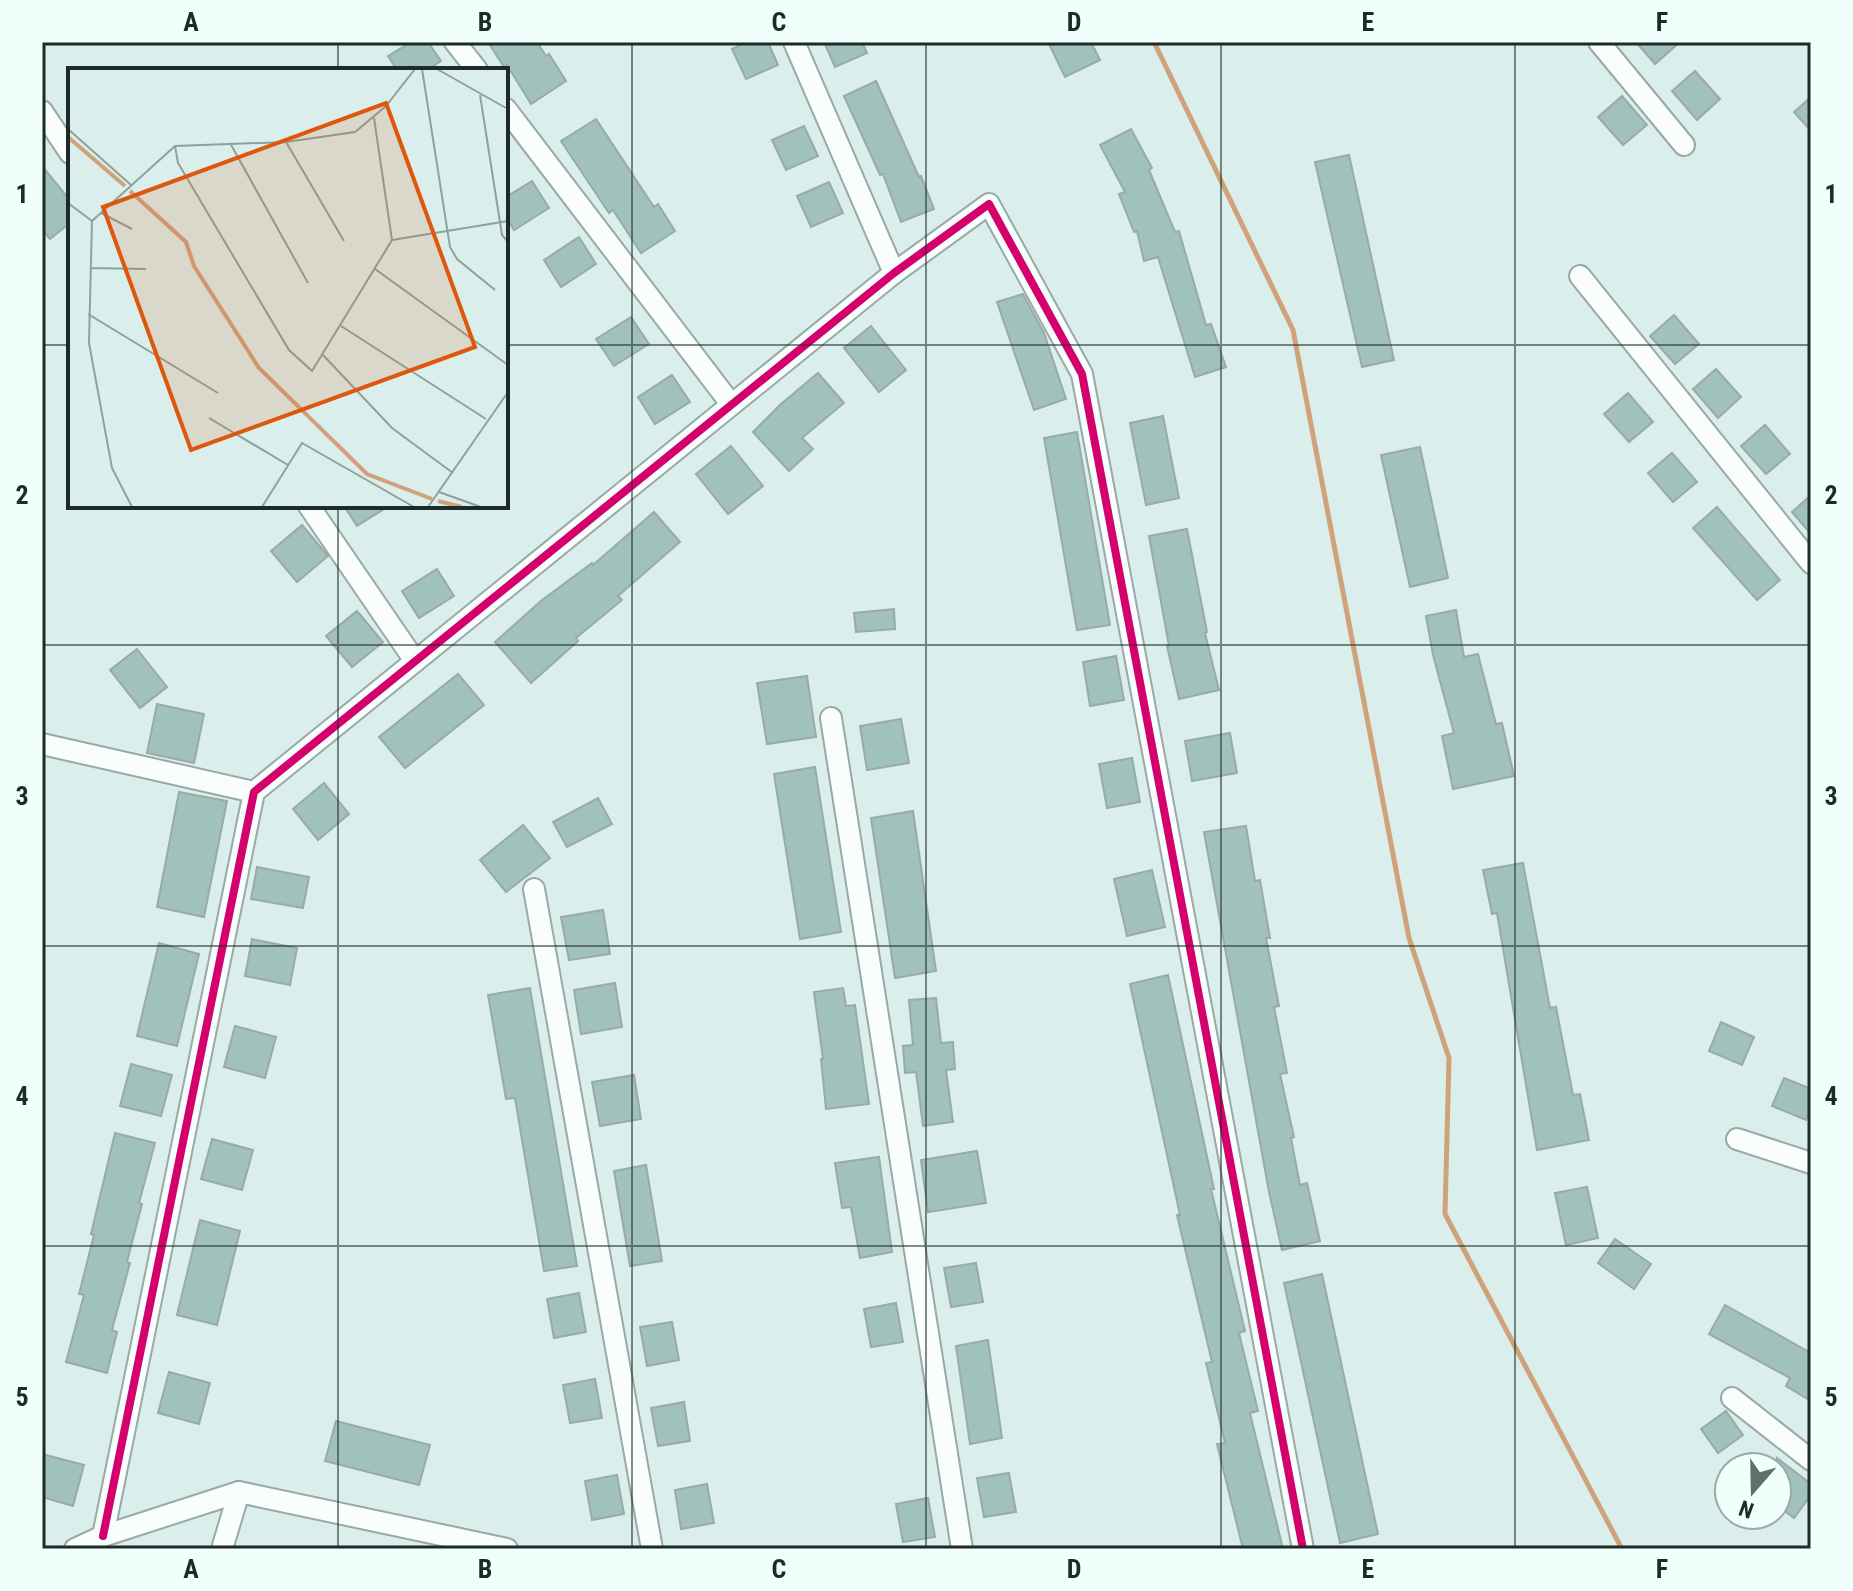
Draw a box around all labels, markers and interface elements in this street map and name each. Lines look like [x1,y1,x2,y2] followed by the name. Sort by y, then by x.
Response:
[183,7,199,37] text: A
[478,7,492,37] text: B
[772,7,787,37] text: C
[1067,7,1081,37] text: D
[1362,7,1375,37] text: E
[1656,7,1668,37] text: F
[68,68,508,508] inset map
[15,179,29,209] text: 1
[1824,179,1838,209] text: 1
[15,480,29,510] text: 2
[1824,480,1838,510] text: 2
[15,781,29,811] text: 3
[1824,781,1838,811] text: 3
[15,1081,29,1111] text: 4
[1824,1081,1838,1111] text: 4
[15,1382,29,1412] text: 5
[1824,1382,1838,1412] text: 5
[1713,1451,1793,1531] north arrow
[1736,1495,1757,1523] text: N
[183,1554,199,1584] text: A
[478,1554,492,1584] text: B
[772,1554,787,1584] text: C
[1067,1554,1081,1584] text: D
[1362,1554,1375,1584] text: E
[1656,1554,1668,1584] text: F

